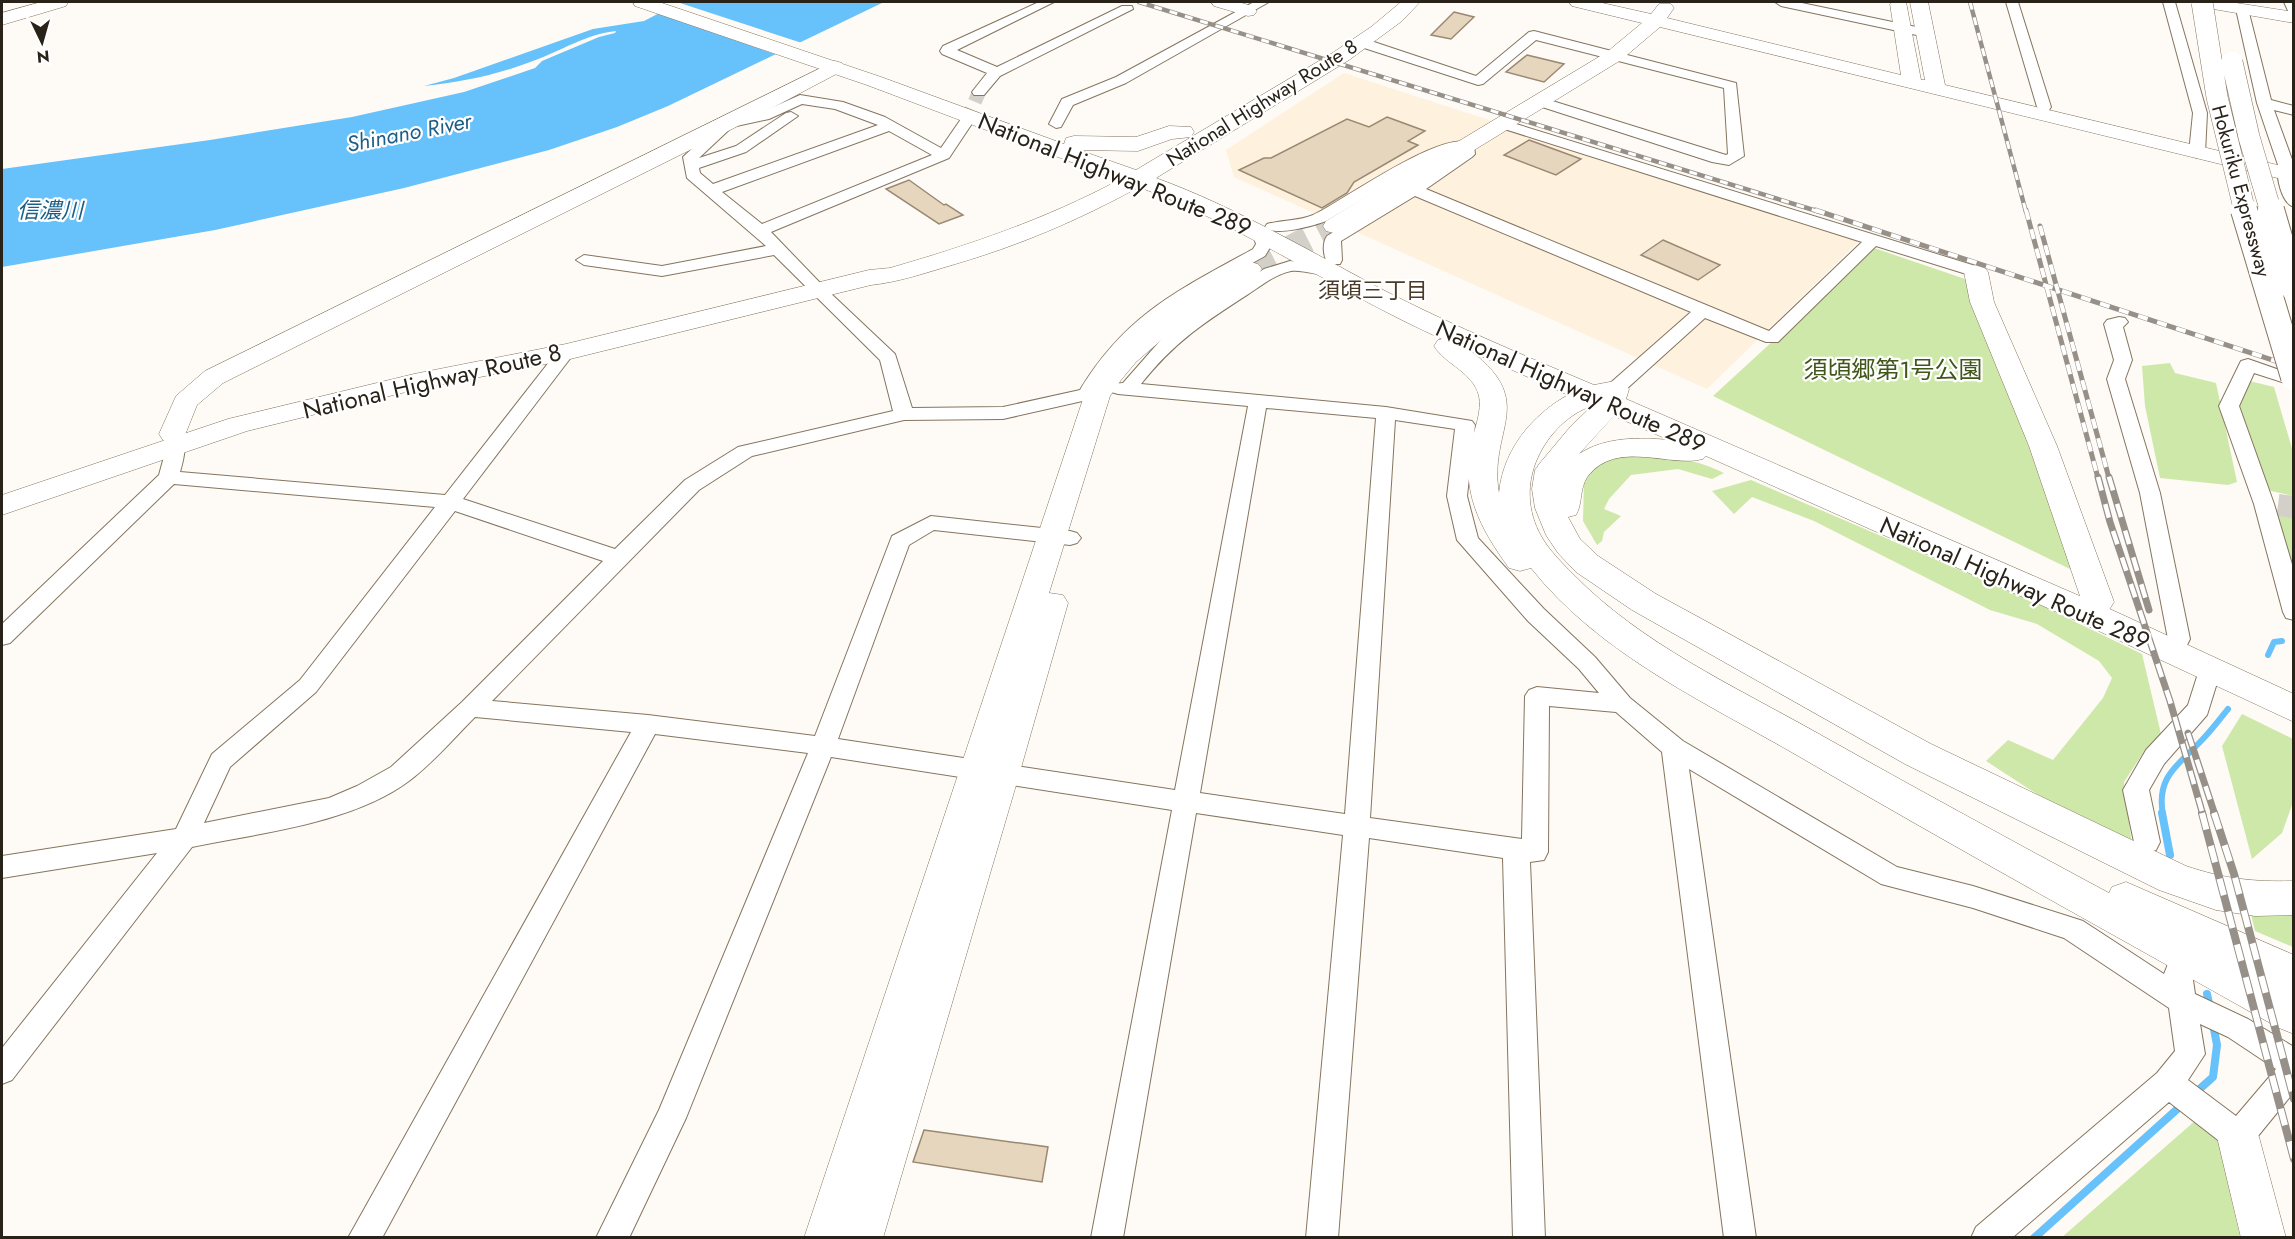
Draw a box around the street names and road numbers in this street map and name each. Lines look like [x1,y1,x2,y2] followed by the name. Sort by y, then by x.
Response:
[1161,32,1363,174] street label: National Highway Route 8
[2204,102,2278,280] street label: Hokuriku Expressway
[973,103,1257,245] street label: National Highway Route 289
[1430,311,1712,461] street label: National Highway Route 289
[299,334,565,428] street label: National Highway Route 8
[1874,508,2156,658] street label: National Highway Route 289

